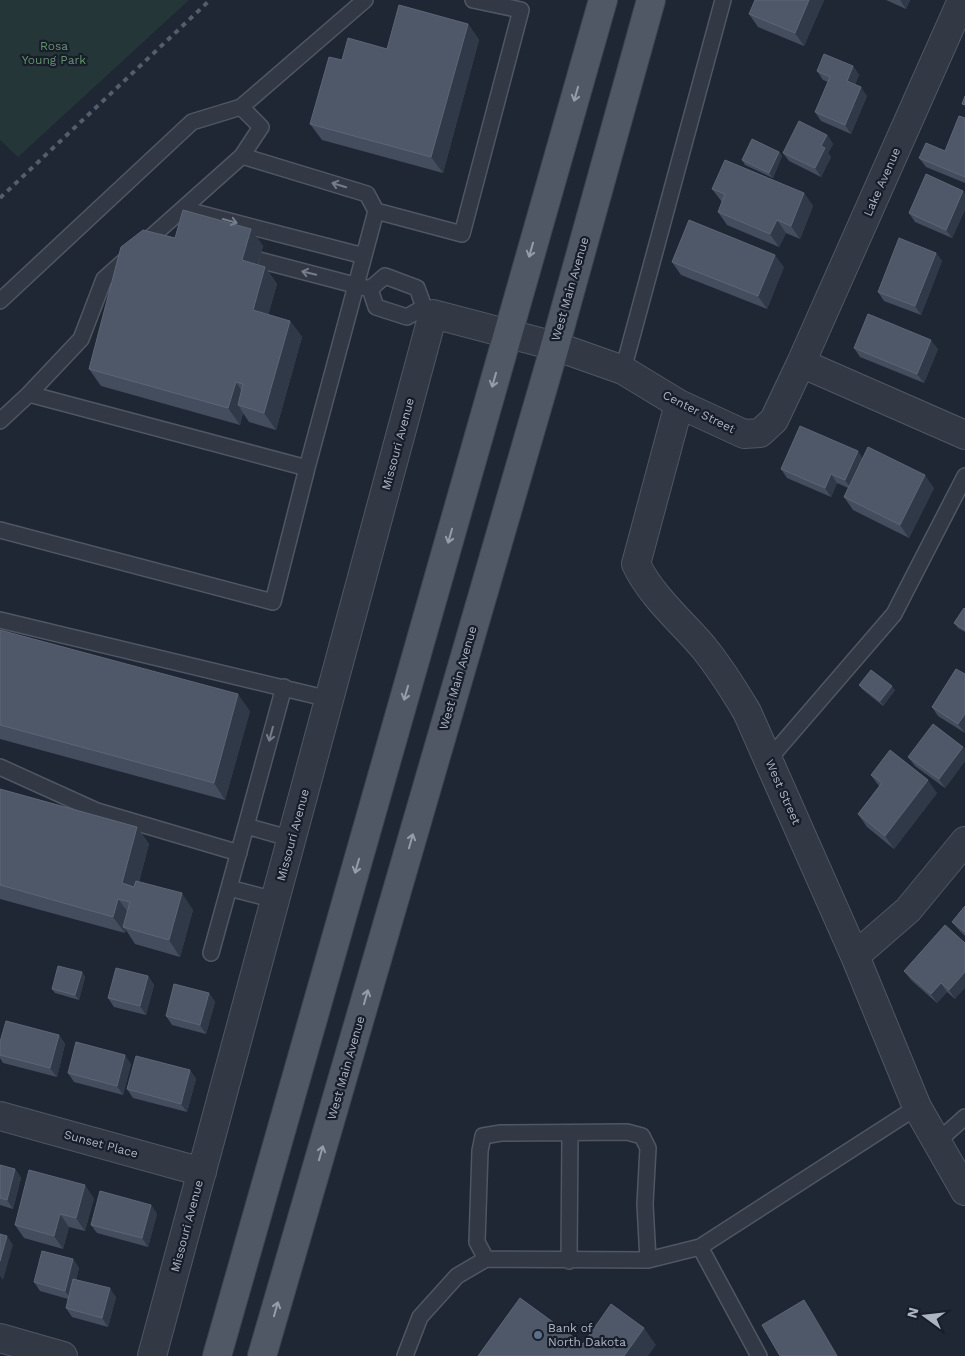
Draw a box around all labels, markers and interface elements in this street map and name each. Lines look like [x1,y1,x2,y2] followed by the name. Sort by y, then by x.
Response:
[22,39,86,67] park label: Rosa Young Park
[571,85,581,101] one-way arrow
[861,145,903,218] street label: Lake Avenue
[331,180,347,190] one-way arrow
[222,217,238,226] one-way arrow
[549,236,592,342] street label: West Main Avenue
[526,241,536,257] one-way arrow
[302,268,318,277] one-way arrow
[489,371,499,387] one-way arrow
[660,388,738,436] street label: Center Street
[379,396,417,492] street label: Missouri Avenue
[445,528,454,544] one-way arrow
[437,625,480,731] street label: West Main Avenue
[400,684,410,700] one-way arrow
[266,726,275,742] one-way arrow
[762,757,804,827] street label: West Street
[274,787,312,883] street label: Missouri Avenue
[407,833,417,849] one-way arrow
[351,857,361,873] one-way arrow
[362,989,372,1005] one-way arrow
[325,1015,368,1121] street label: West Main Avenue
[62,1127,140,1161] street label: Sunset Place
[317,1145,326,1161] one-way arrow
[168,1178,206,1274] street label: Missouri Avenue
[900,1291,950,1341] north arrow
[271,1302,281,1318] one-way arrow
[903,1306,922,1320] text: N
[548,1321,626,1349] place label: Bank of North Dakota
[532,1329,544,1341] marker: Bank of North Dakota

